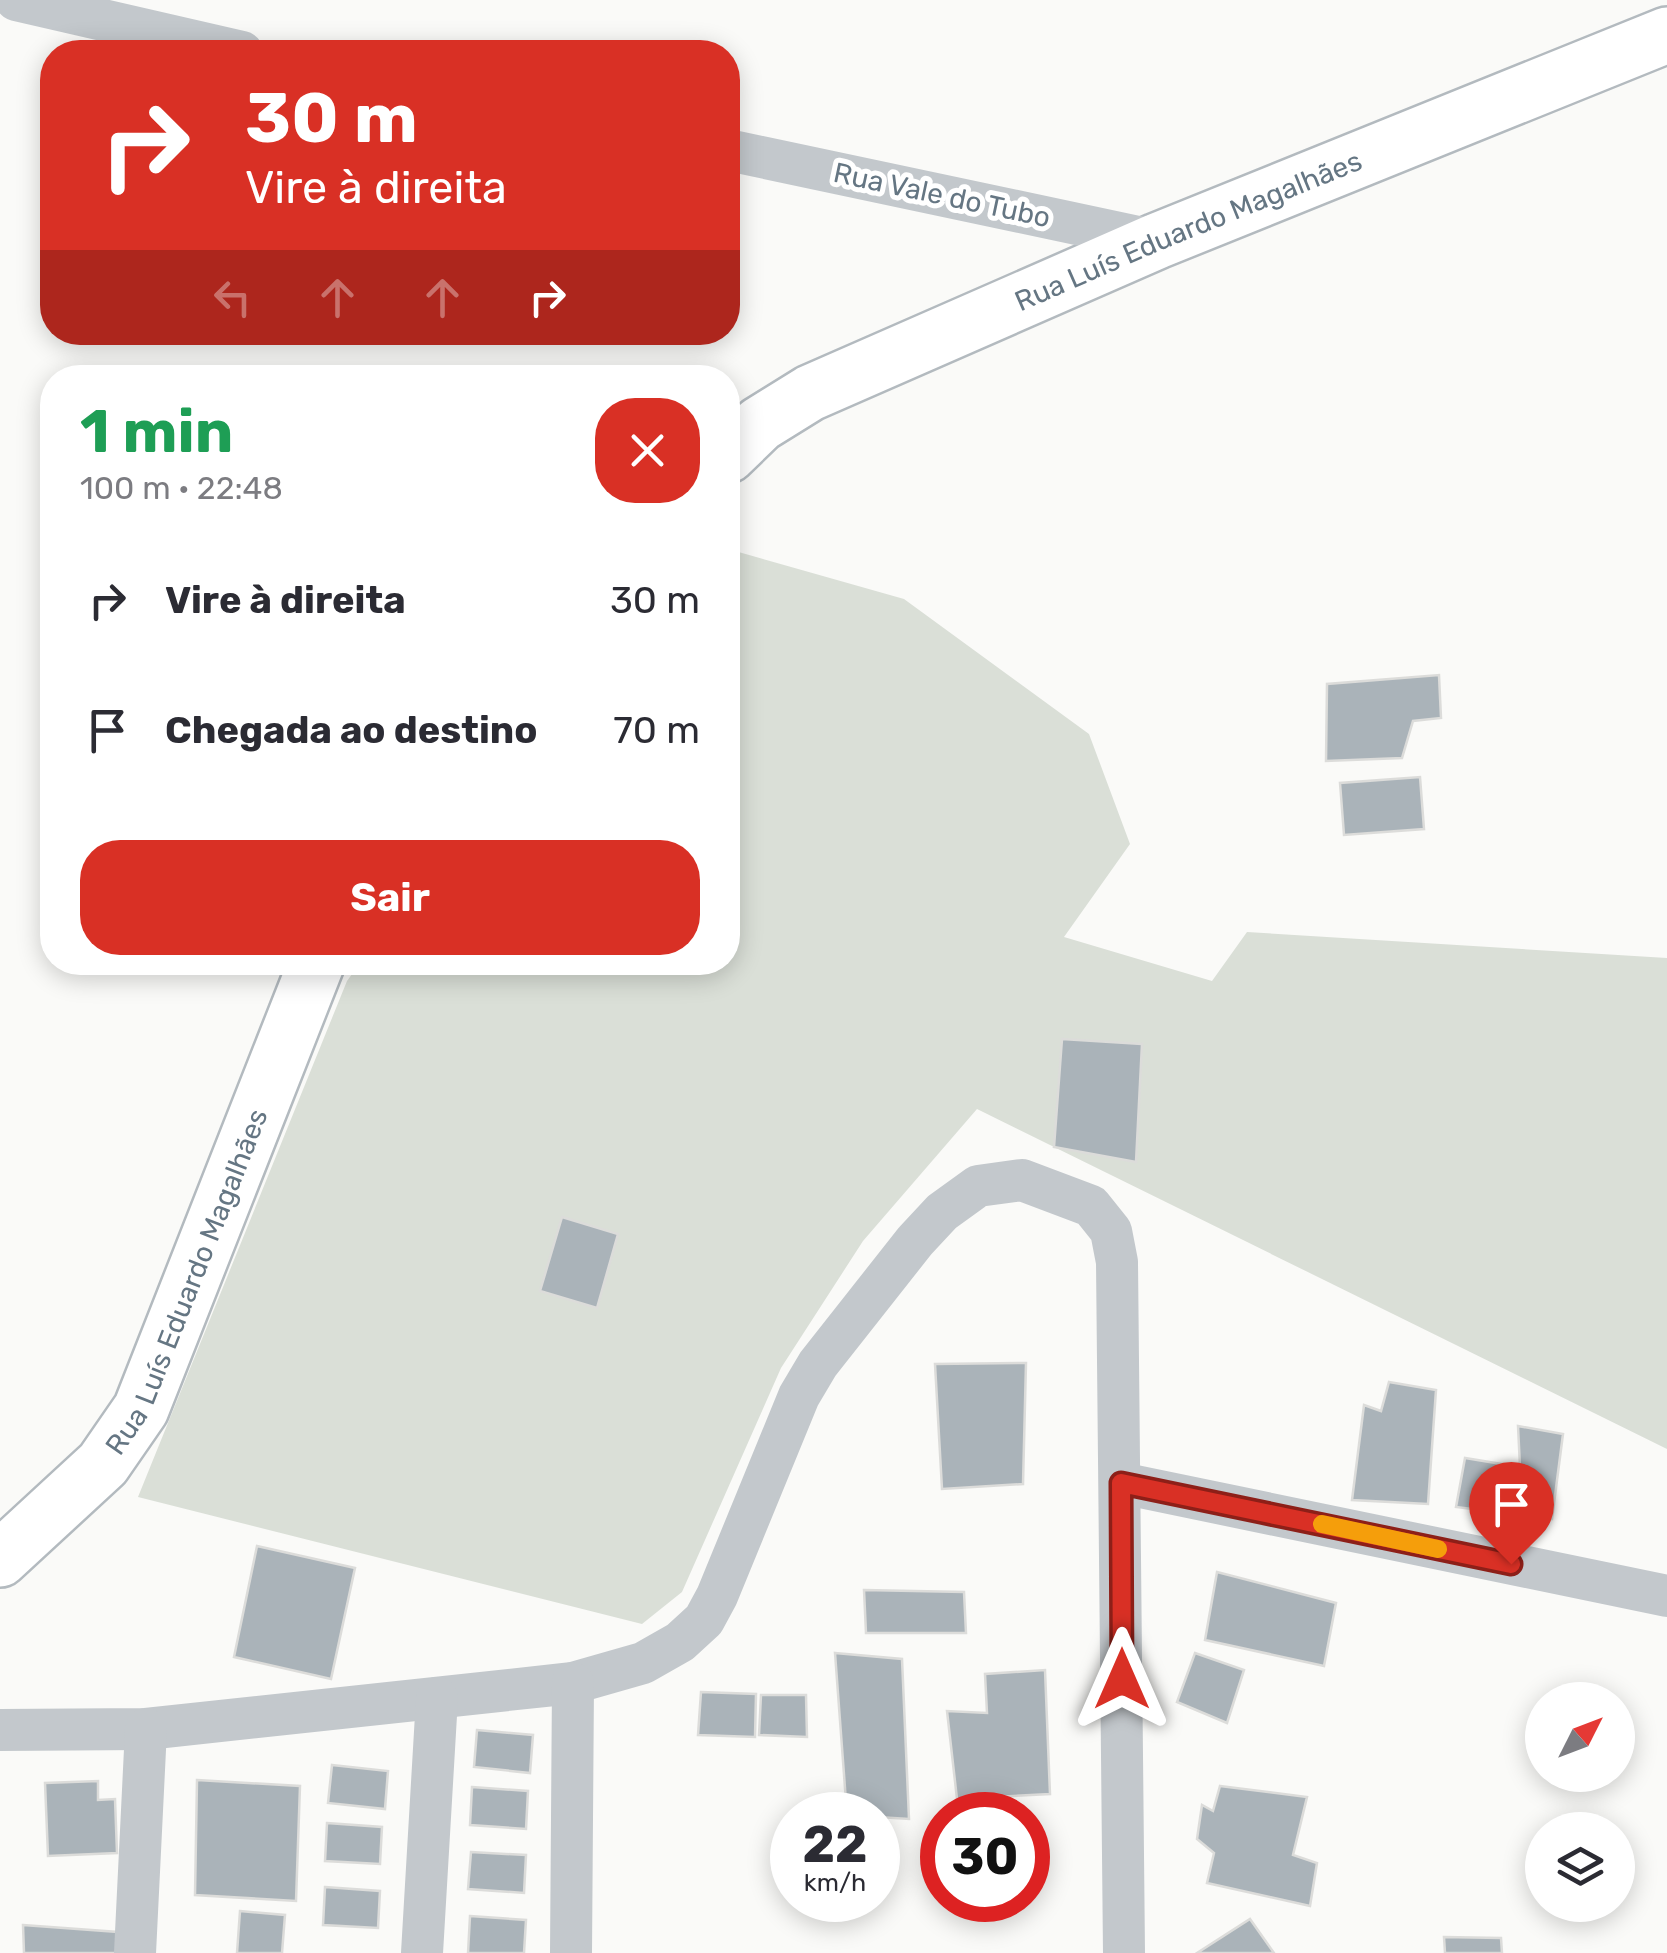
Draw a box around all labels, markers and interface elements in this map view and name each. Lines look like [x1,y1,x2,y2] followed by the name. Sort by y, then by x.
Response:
[245,77,418,160] text: 30 m
[80,80,210,210] icon: right
[1010,144,1366,318] street label: Rua Luís Eduardo Magalhães
[831,156,1053,234] street label: Rua Vale do Tubo
[245,161,507,214] text: Vire à direita
[205,270,260,325] icon: left
[310,270,365,325] icon: ahead
[415,270,470,325] icon: ahead
[520,270,575,325] icon: right
[80,396,233,467] text: 1 min
[595,398,700,503] button: close
[80,469,283,507] text: 100 m · 22:48
[80,573,135,628] icon: right
[165,577,406,623] text: Vire à direita
[610,577,700,623] text: 30 m
[80,703,135,758] icon: arrive
[165,707,537,753] text: Chegada ao destino
[613,707,700,753] text: 70 m
[80,840,700,955] button: Sair
[98,1104,274,1461] street label: Rua Luís Eduardo Magalhães
[1469,1462,1554,1565] pin
[1484,1477,1539,1532] icon: arrive
[1070,1627,1174,1731] position arrow
[1525,1682,1635,1792] north arrow
[1525,1682,1635,1922] map controls
[920,1792,1050,1922] speed limit sign: 30
[1525,1812,1635,1922] button: layers
[803,1815,868,1875] text: 22
[804,1868,866,1897] text: km/h

